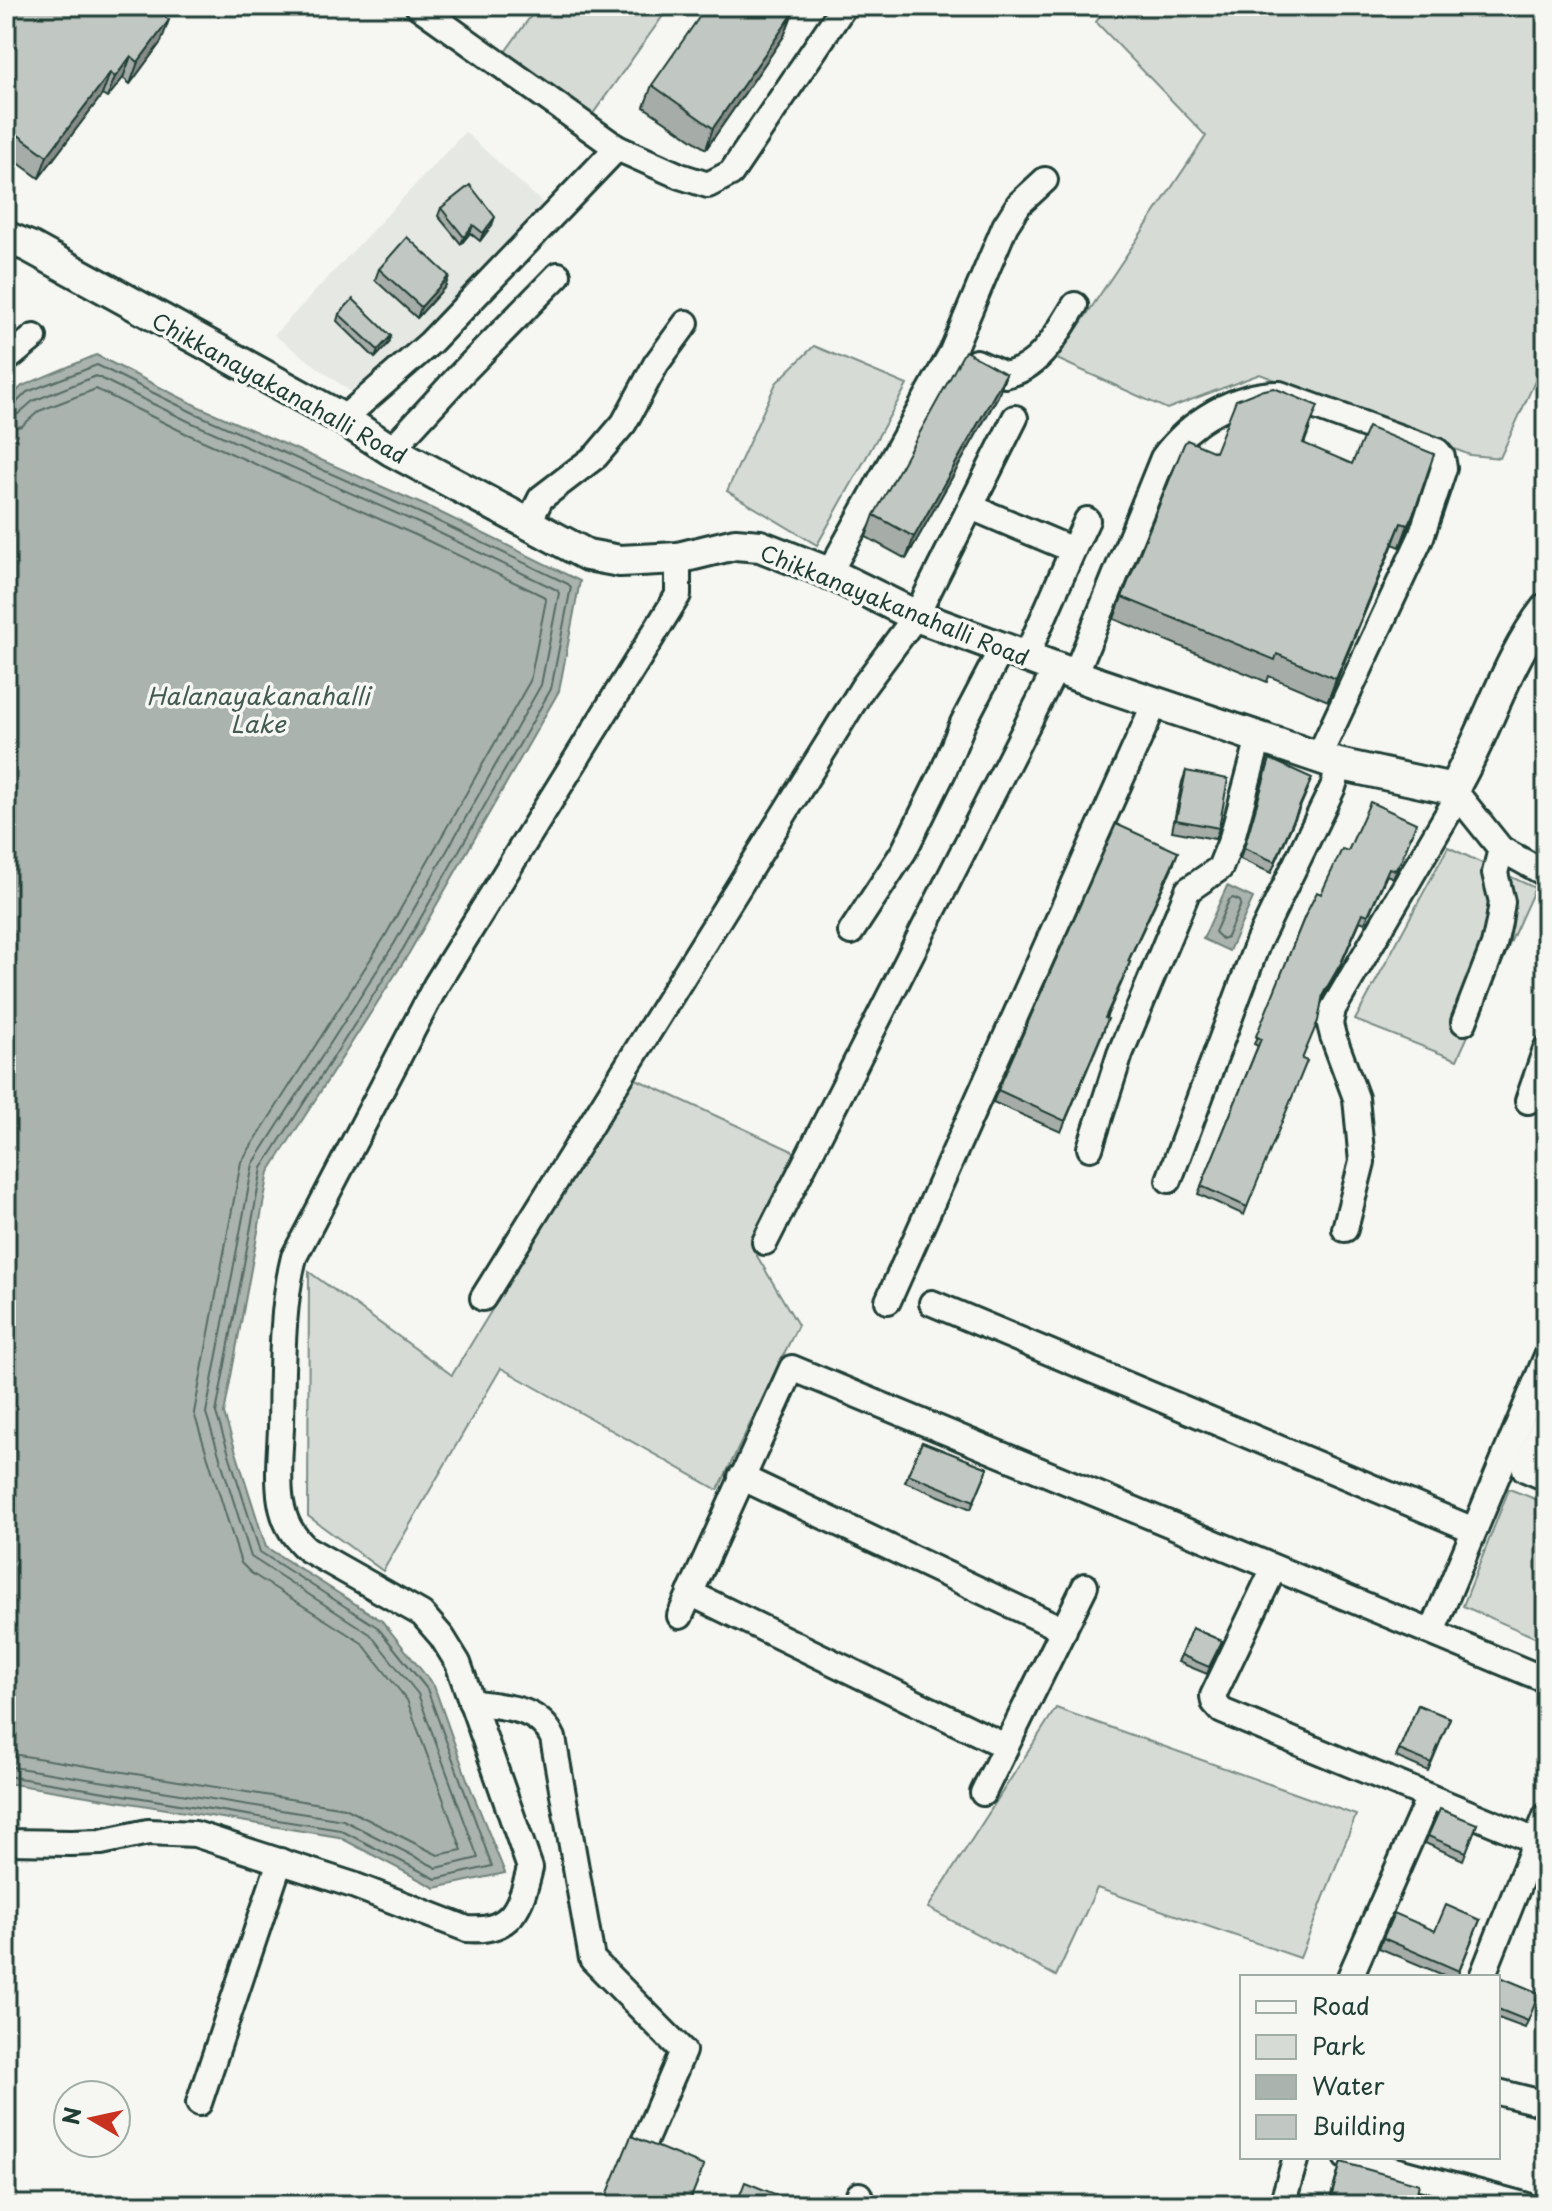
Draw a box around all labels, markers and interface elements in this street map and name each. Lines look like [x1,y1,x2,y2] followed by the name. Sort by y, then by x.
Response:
[146,303,414,471] street label: Chikkanayakanahalli Road
[756,535,1034,673] street label: Chikkanayakanahalli Road
[146,677,373,741] water label: Halanayakanahalli Lake
[1240,1975,1500,2159] legend
[1312,1987,1370,2023] text: Road
[1312,2027,1366,2063] text: Park
[1312,2067,1385,2103] text: Water
[52,2079,132,2159] north arrow
[53,2104,88,2127] text: N
[1312,2107,1406,2143] text: Building

